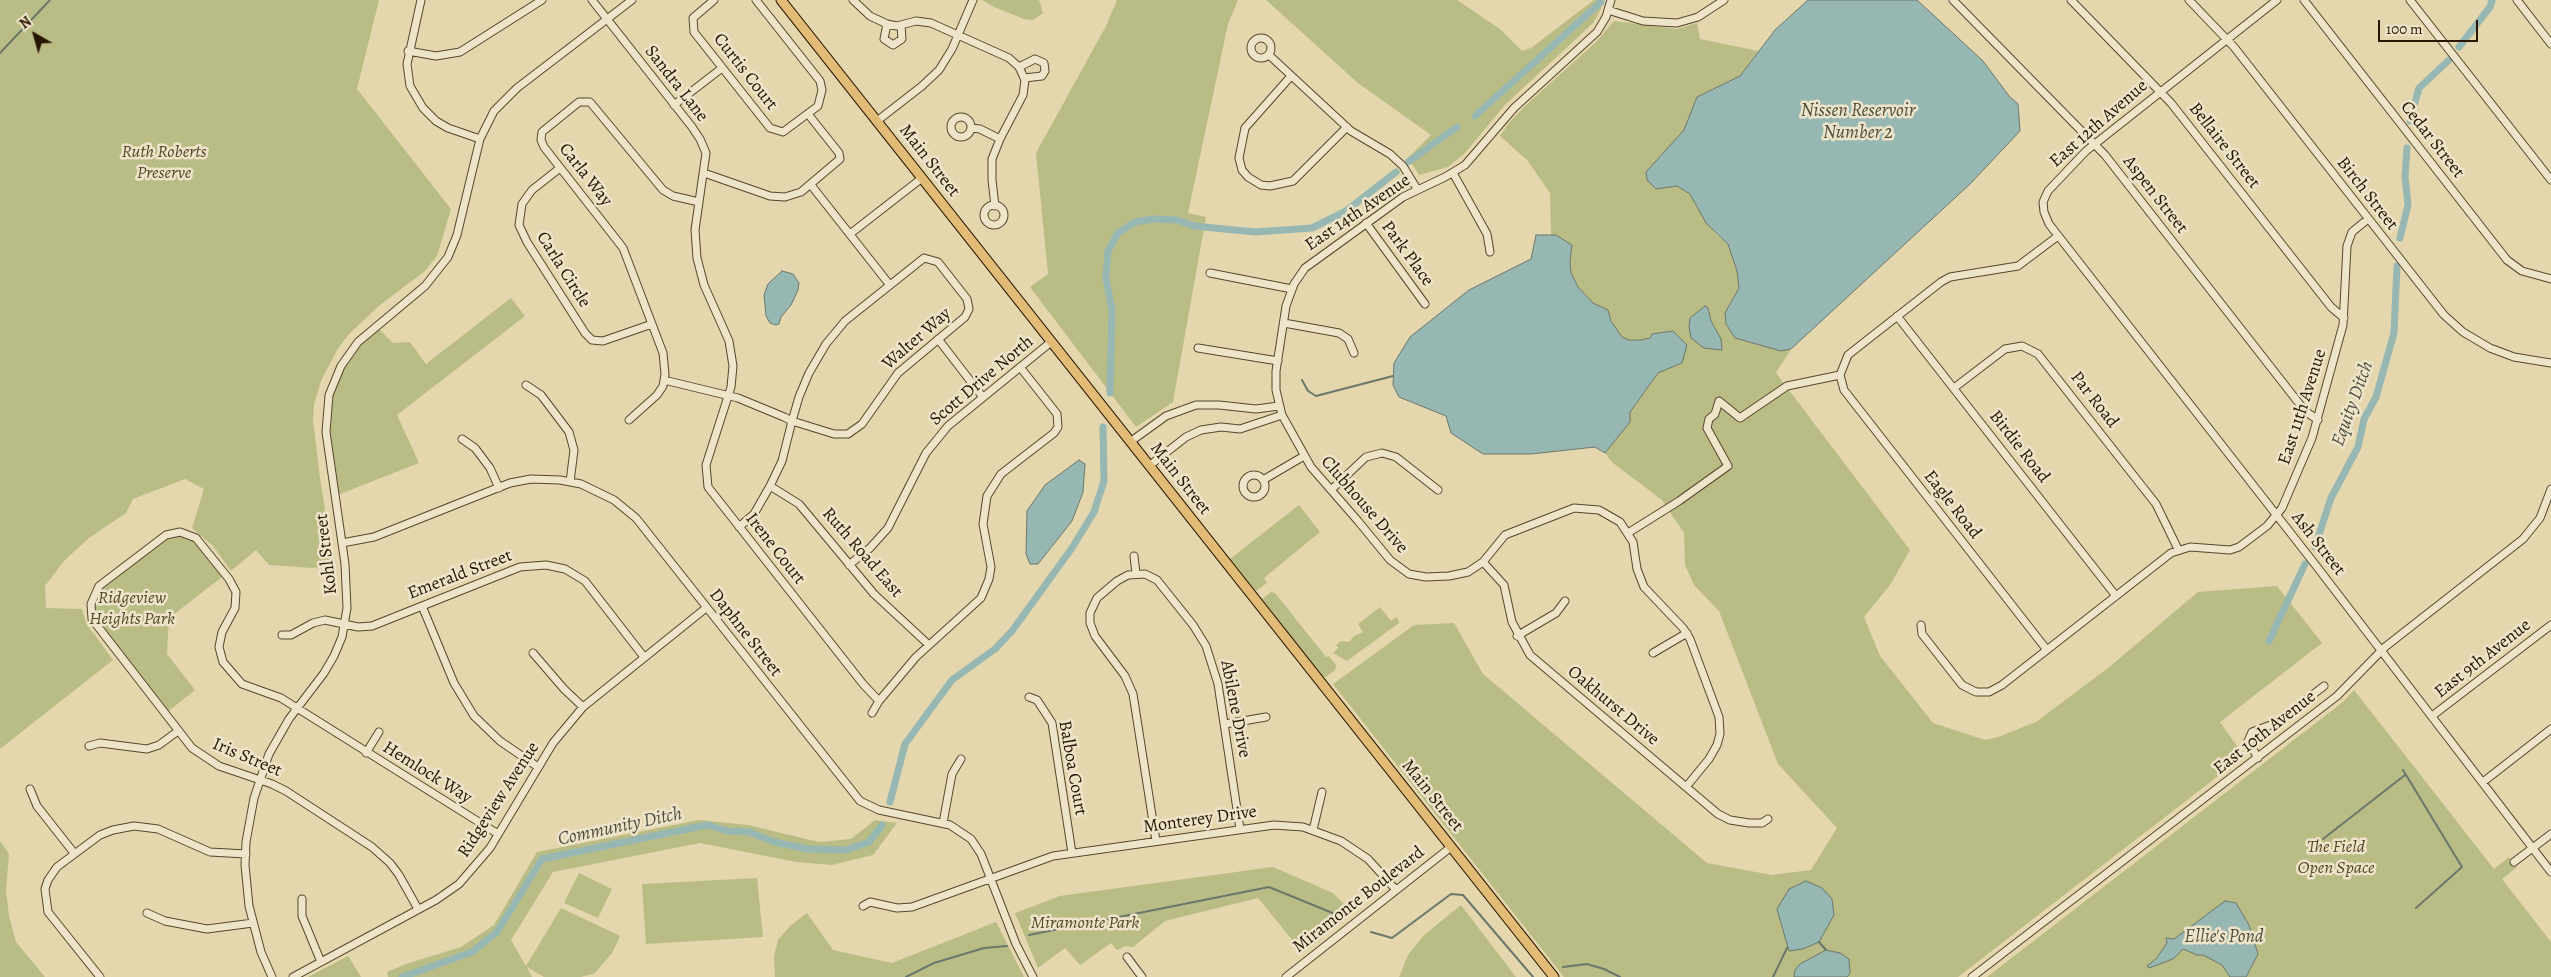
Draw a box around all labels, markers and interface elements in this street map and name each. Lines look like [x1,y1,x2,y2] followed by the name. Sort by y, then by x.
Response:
[10,10,60,60] north arrow
[2381,10,2481,42] scale bar
[16,12,35,33] text: N
[2386,19,2423,39] text: 100 m
[708,29,782,115] street label: Curtis Court
[639,41,713,127] street label: Sandra Lane
[2046,76,2152,172] street label: East 12th Avenue
[2395,97,2469,183] street label: Cedar Street
[2184,99,2264,193] street label: Bellaire Street
[1801,100,1915,144] water label: Nissen Reservoir Number 2
[894,120,964,202] street label: Main Street
[554,139,616,211] street label: Carla Way
[121,142,207,184] park label: Ruth Roberts Preserve
[2118,152,2192,238] street label: Aspen Street
[2332,153,2402,235] street label: Birch Street
[1301,170,1415,256] street label: East 14th Avenue
[1376,217,1438,291] street label: Park Place
[531,228,595,312] street label: Carla Circle
[878,303,956,375] street label: Walter Way
[926,331,1038,431] street label: Scott Drive North
[2274,346,2332,468] street label: East 11th Avenue
[2327,358,2379,450] water label: Equity Ditch
[2065,367,2123,433] street label: Par Road
[1984,406,2054,488] street label: Birdie Road
[1145,438,1215,520] street label: Main Street
[1316,452,1412,558] street label: Clubhouse Drive
[1918,466,1986,544] street label: Eagle Road
[817,504,907,602] street label: Ruth Road East
[2286,508,2350,580] street label: Ash Street
[740,509,810,589] street label: Irene Court
[311,512,343,596] street label: Kohl Street
[405,545,515,605] street label: Emerald Street
[704,585,786,681] street label: Daphne Street
[89,588,175,630] park label: Ridgeview Heights Park
[2431,615,2535,703] street label: East 9th Avenue
[1215,658,1255,760] street label: Abilene Drive
[1563,661,1663,751] street label: Oakhurst Drive
[2210,686,2320,780] street label: East 10th Avenue
[1053,719,1091,817] street label: Balboa Court
[209,734,285,782] street label: Iris Street
[378,737,476,809] street label: Hemlock Way
[454,738,544,862] street label: Ridgeview Avenue
[1396,756,1468,836] street label: Main Street
[1142,801,1258,839] street label: Monterey Drive
[556,803,684,851] water label: Community Ditch
[2298,837,2374,880] park label: The Field Open Space
[1289,842,1429,958] street label: Miramonte Boulevard
[1031,913,1139,935] park label: Miramonte Park
[2184,926,2264,948] water label: Ellie's Pond

